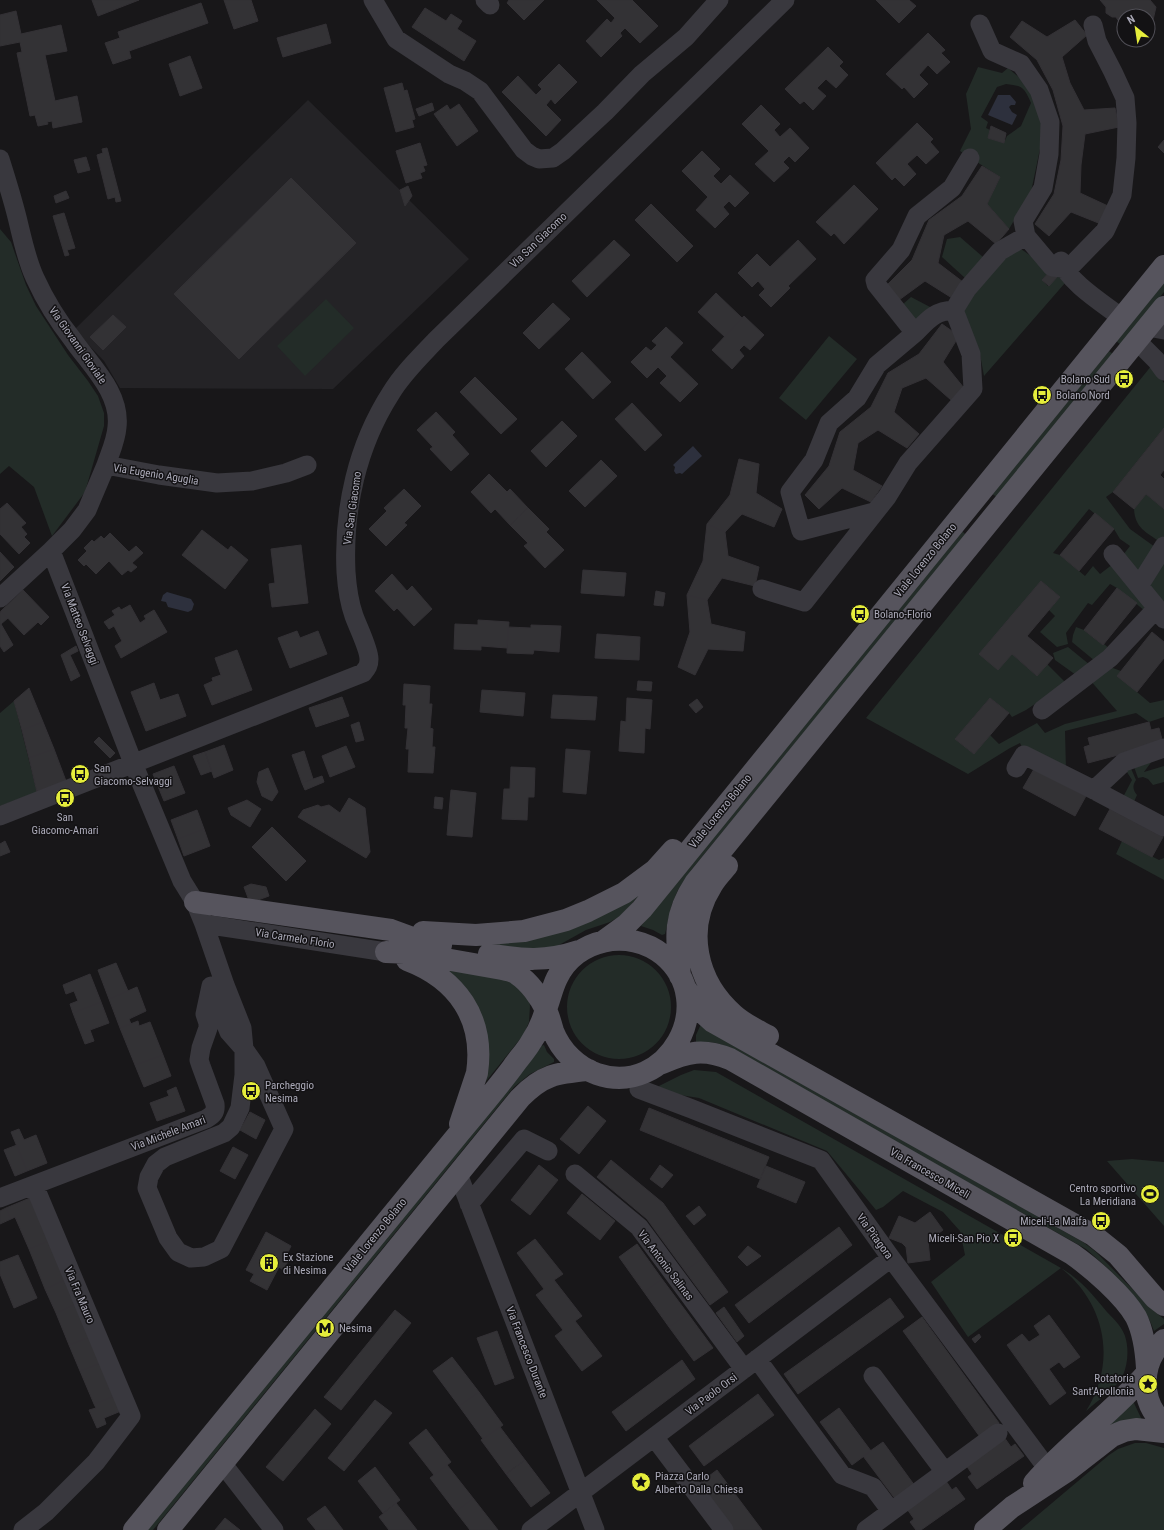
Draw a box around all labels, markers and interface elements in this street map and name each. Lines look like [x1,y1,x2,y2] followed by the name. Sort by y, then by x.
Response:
[1116,8,1156,48] north arrow
[1125,12,1138,27] text: N
[507,210,570,271] street label: Via San Giacomo
[46,304,109,386] street label: Via Giovanni Gioviale
[1113,368,1135,390] bus stop icon: Bolano Sud
[1061,373,1110,386] place label: Bolano Sud
[1031,384,1053,406] bus stop icon: Bolano Nord
[1056,389,1110,402] place label: Bolano Nord
[112,461,200,488] street label: Via Eugenio Aguglia
[341,470,364,546] street label: Via San Giacomo
[892,520,960,600] street label: Viale Lorenzo Bolano
[58,582,101,667] street label: Via Matteo Selvaggi
[849,603,871,625] bus stop icon: Bolano-Florio
[874,608,932,621] place label: Bolano-Florio
[94,762,172,788] place label: San Giacomo-Selvaggi
[69,763,91,785] bus stop icon: San Giacomo-Selvaggi
[687,771,755,851] street label: Viale Lorenzo Bolano
[54,787,76,809] bus stop icon: San Giacomo-Amari
[31,811,99,837] place label: San Giacomo-Amari
[254,926,336,951] street label: Via Carmelo Florio
[265,1079,314,1105] place label: Parcheggio Nesima
[240,1080,262,1102] bus stop icon: Parcheggio Nesima
[129,1113,207,1154] street label: Via Michele Amari
[888,1145,972,1202] street label: Via Francesco Miceli
[1069,1182,1136,1208] place label: Centro sportivo La Meridiana
[1139,1183,1161,1205] sports icon: Centro sportivo La Meridiana
[342,1195,410,1275] street label: Viale Lorenzo Bolano
[1090,1210,1112,1232] bus stop icon: Miceli-La Malfa
[854,1211,895,1262] street label: Via Pitagora
[1020,1215,1087,1228] place label: Miceli-La Malfa
[1002,1227,1024,1249] bus stop icon: Miceli-San Pio X
[635,1228,696,1303] street label: Via Antonio Salinas
[929,1232,999,1245] place label: Miceli-San Pio X
[283,1251,333,1277] place label: Ex Stazione di Nesima
[258,1252,280,1274] building icon: Ex Stazione di Nesima
[62,1265,97,1326] street label: Via Fra Mauro
[503,1304,550,1400] street label: Via Francesco Durante
[314,1317,336,1339] metro station icon: Nesima
[339,1322,372,1335] place label: Nesima
[683,1371,740,1418] street label: Via Paolo Orsi
[1072,1372,1134,1398] place label: Rotatoria Sant'Apollonia
[1137,1373,1159,1395] place icon: Rotatoria Sant'Apollonia
[655,1470,743,1496] place label: Piazza Carlo Alberto Dalla Chiesa
[630,1471,652,1493] place icon: Piazza Carlo Alberto Dalla Chiesa

